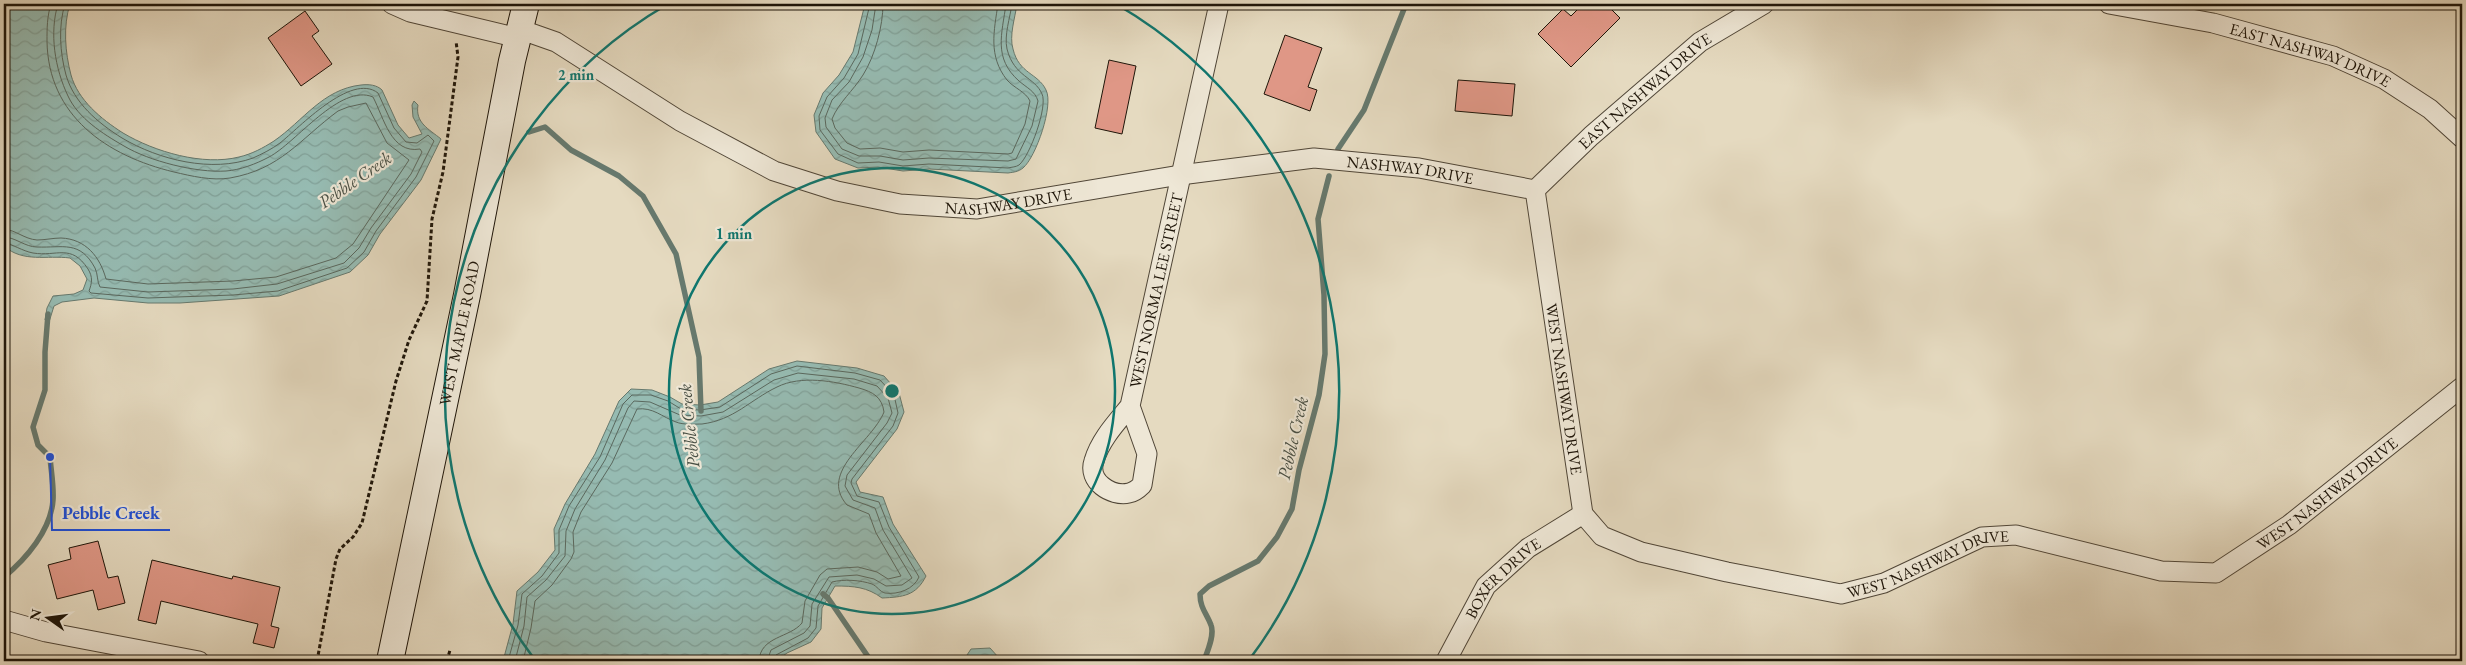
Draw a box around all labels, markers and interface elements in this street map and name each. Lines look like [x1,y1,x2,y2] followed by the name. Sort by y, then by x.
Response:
[2227,18,2395,92] street label: EAST NASHWAY DRIVE
[1574,28,1715,154] street label: EAST NASHWAY DRIVE
[558,65,595,84] text: 2 min
[314,146,396,213] water label: Pebble Creek
[1346,151,1475,189] street label: NASHWAY DRIVE
[944,183,1073,220] street label: NASHWAY DRIVE
[1124,191,1188,390] street label: WEST NORMA LEE STREET
[716,224,753,243] text: 1 min
[434,259,484,408] street label: WEST MAPLE ROAD
[1541,302,1587,476] street label: WEST NASHWAY DRIVE
[883,382,901,400] centre of rings
[673,383,704,469] water label: Pebble Creek
[1272,394,1313,482] water label: Pebble Creek
[2252,433,2402,555] street label: WEST NASHWAY DRIVE
[52,497,170,530] callout: Pebble Creek
[62,501,161,524] text: Pebble Creek
[1845,525,2009,603] street label: WEST NASHWAY DRIVE
[1461,533,1545,622] street label: BOXER DRIVE
[22,592,72,642] north arrow
[25,607,46,623] text: N

